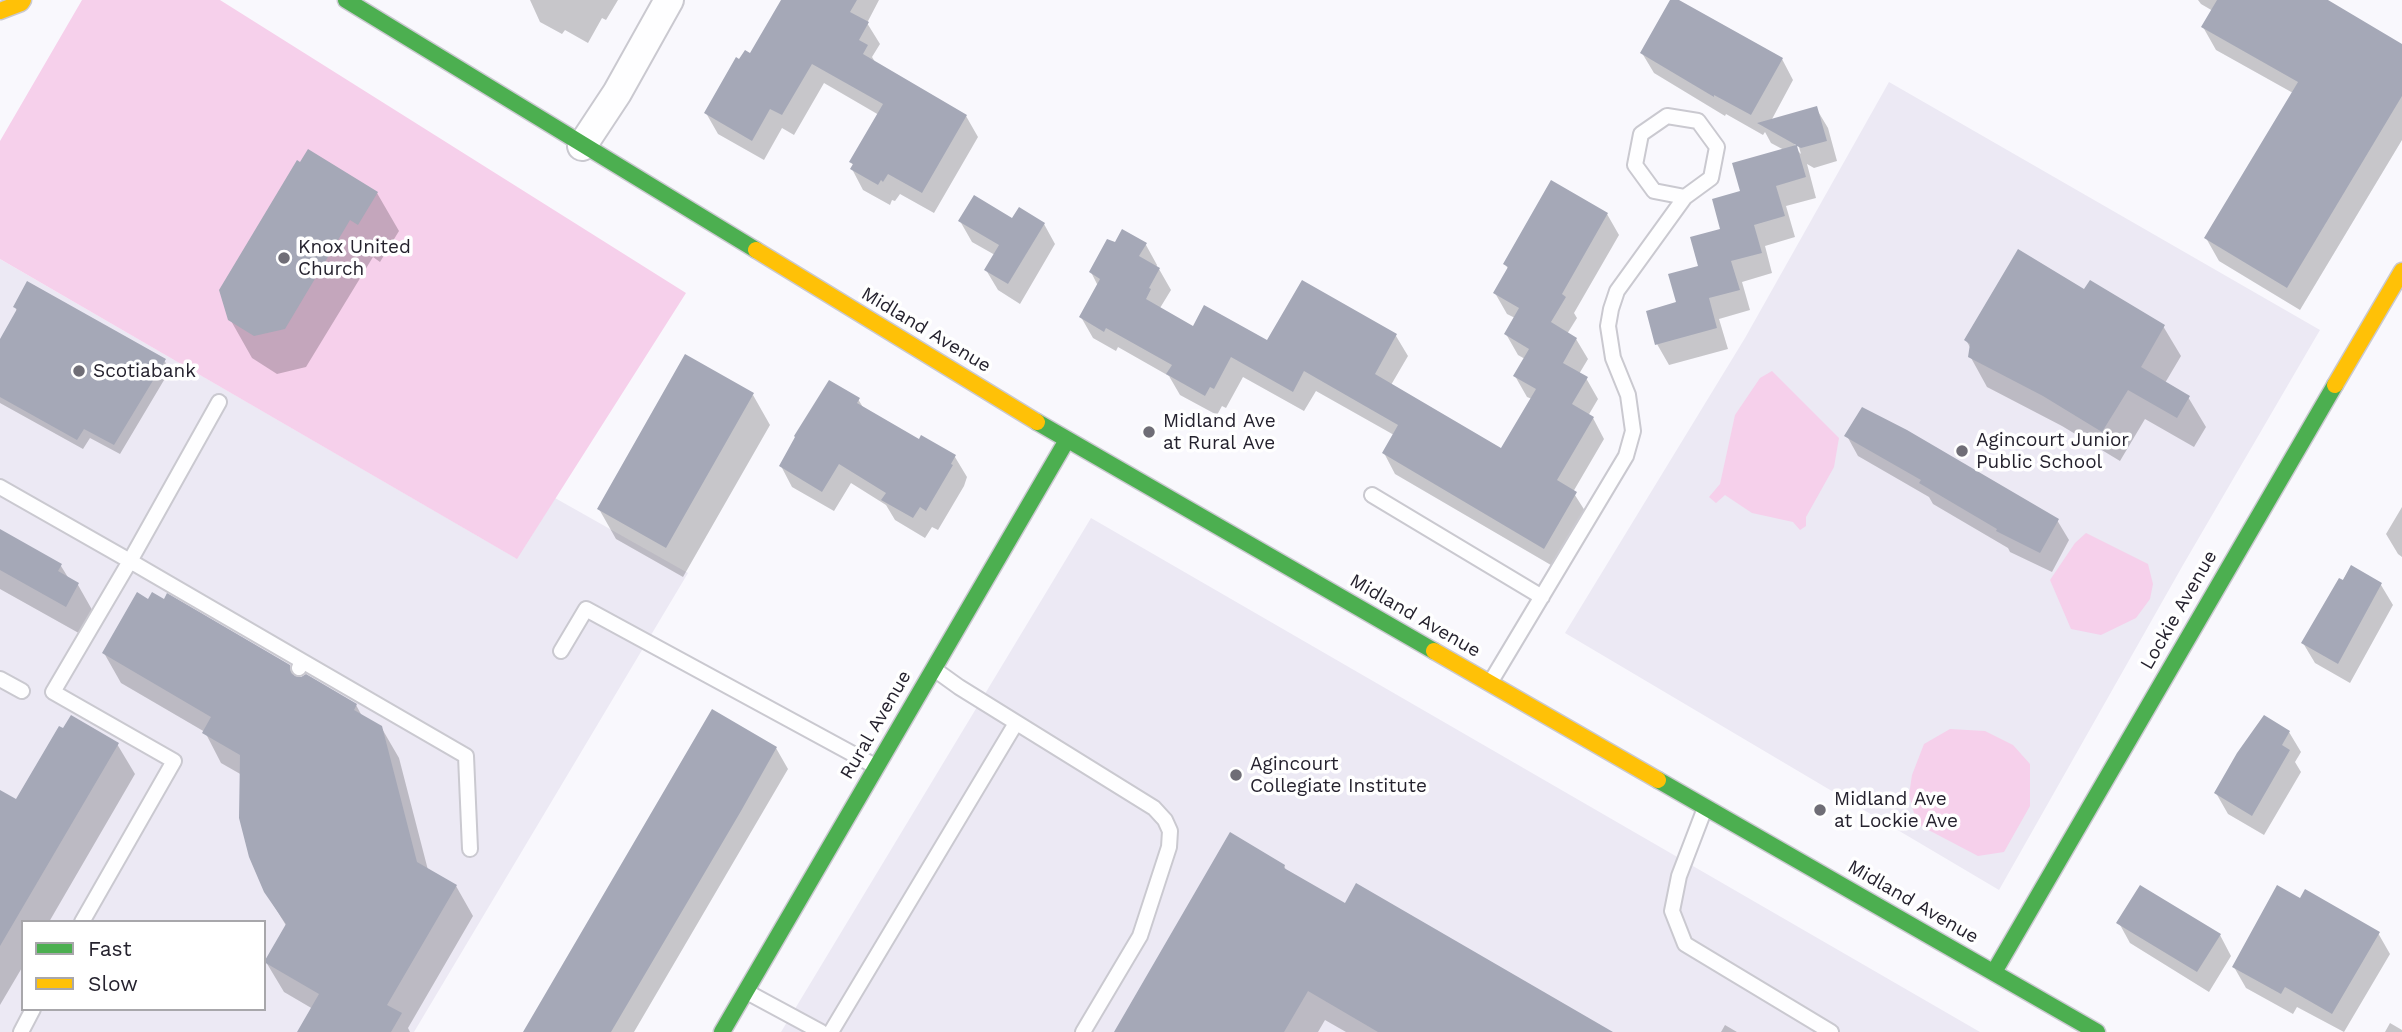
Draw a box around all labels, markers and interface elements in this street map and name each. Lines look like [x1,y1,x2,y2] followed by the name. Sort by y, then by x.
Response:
[298,236,411,280] place label: Knox United Church
[276,250,292,266] marker: Knox United Church
[857,282,995,378] street label: Midland Avenue
[93,360,196,382] place label: Scotiabank
[71,363,87,379] marker: Scotiabank
[1163,410,1276,454] place label: Midland Ave at Rural Ave
[1141,424,1157,440] marker: Midland Ave at Rural Ave
[1976,429,2129,473] place label: Agincourt Junior Public School
[1954,443,1970,459] marker: Agincourt Junior Public School
[2136,546,2222,674] street label: Lockie Avenue
[1346,569,1484,663] street label: Midland Avenue
[836,667,916,783] street label: Rural Avenue
[1250,753,1427,797] place label: Agincourt Collegiate Institute
[1228,767,1244,783] marker: Agincourt Collegiate Institute
[1834,788,1958,832] place label: Midland Ave at Lockie Ave
[1812,802,1828,818] marker: Midland Ave at Lockie Ave
[1844,855,1982,949] street label: Midland Avenue
[21,920,266,1011] legend
[88,936,132,961] text: Fast
[88,971,138,996] text: Slow

